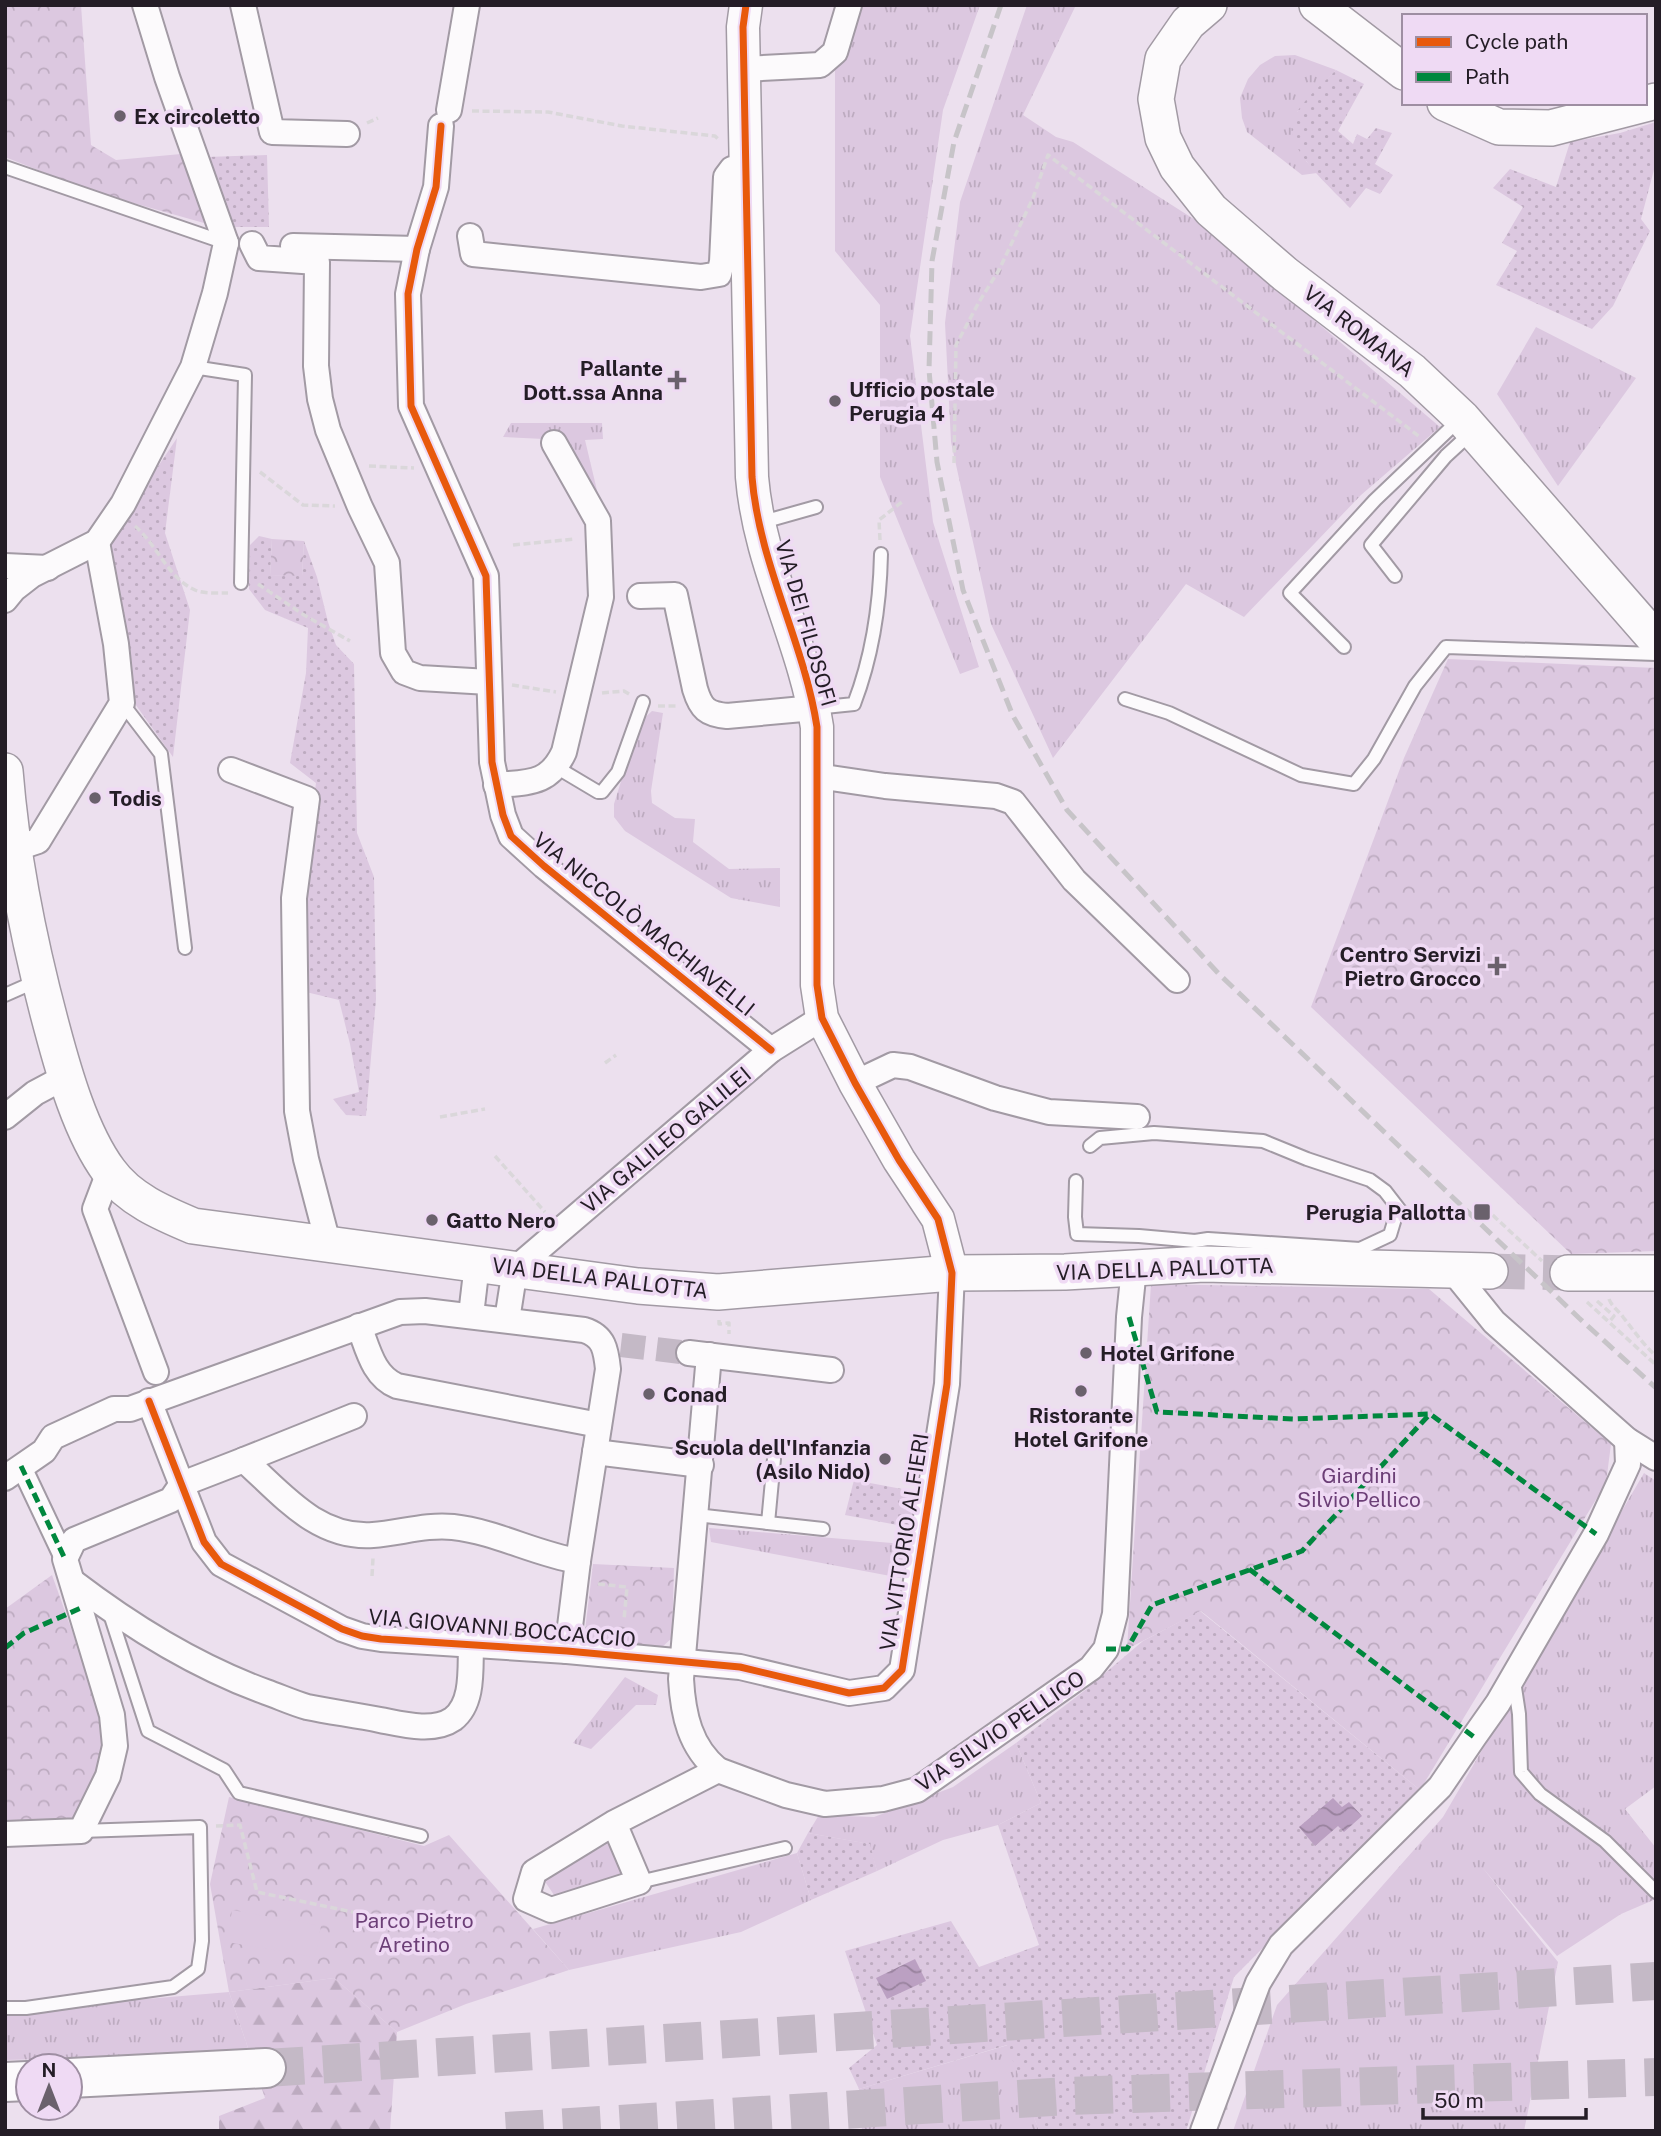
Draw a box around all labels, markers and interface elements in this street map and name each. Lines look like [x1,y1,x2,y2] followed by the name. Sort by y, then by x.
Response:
[1402,14,1647,105] legend
[1465,29,1568,54] text: Cycle path
[1465,64,1510,89] text: Path
[134,104,260,129] place label: Ex circoletto
[112,108,128,124] marker: Ex circoletto
[1299,280,1419,382] street label: VIA ROMANA
[523,356,663,405] place label: Pallante Dott.ssa Anna
[669,372,685,388] marker: Pallante Dott.ssa Anna
[849,377,995,426] place label: Ufficio postale Perugia 4
[827,393,843,409] marker: Ufficio postale Perugia 4
[770,537,842,709] street label: VIA DEI FILOSOFI
[109,786,162,811] place label: Todis
[87,790,103,806] marker: Todis
[528,827,760,1021] street label: VIA NICCOLÒ MACHIAVELLI
[1340,942,1481,991] place label: Centro Servizi Pietro Grocco
[1487,956,1507,976] marker: Centro Servizi Pietro Grocco
[576,1062,756,1218] street label: VIA GALILEO GALILEI
[1305,1200,1466,1225] place label: Perugia Pallotta
[1472,1202,1492,1222] marker: Perugia Pallotta
[446,1208,556,1233] place label: Gatto Nero
[424,1212,440,1228] marker: Gatto Nero
[491,1252,710,1304] street label: VIA DELLA PALLOTTA
[1056,1253,1274,1285] street label: VIA DELLA PALLOTTA
[1100,1341,1235,1366] place label: Hotel Grifone
[1078,1345,1094,1361] marker: Hotel Grifone
[663,1382,727,1407] place label: Conad
[1073,1383,1089,1399] marker: Ristorante Hotel Grifone
[641,1386,657,1402] marker: Conad
[1014,1403,1148,1452] place label: Ristorante Hotel Grifone
[874,1431,934,1653] street label: VIA VITTORIO ALFIERI
[675,1435,871,1484] place label: Scuola dell'Infanzia (Asilo Nido)
[877,1451,893,1467] marker: Scuola dell'Infanzia (Asilo Nido)
[1297,1463,1421,1512] park label: Giardini Silvio Pellico
[367,1604,637,1652] street label: VIA GIOVANNI BOCCACCIO
[911,1665,1089,1797] street label: VIA SILVIO PELLICO
[354,1908,474,1957] park label: Parco Pietro Aretino
[14,2052,84,2122] north arrow
[42,2059,56,2081] text: N
[1423,2076,1586,2120] scale bar
[1434,2088,1484,2113] text: 50 m

